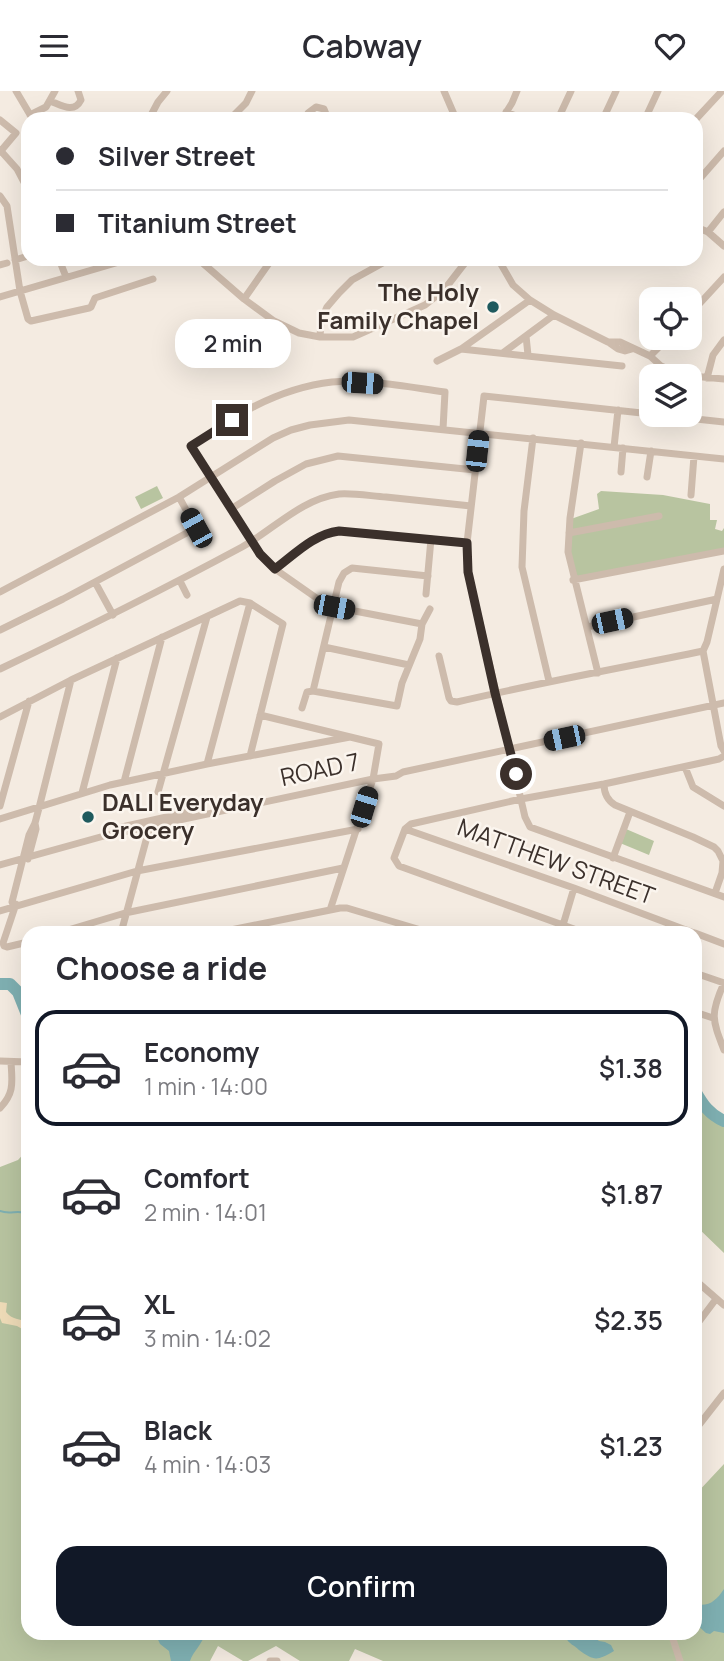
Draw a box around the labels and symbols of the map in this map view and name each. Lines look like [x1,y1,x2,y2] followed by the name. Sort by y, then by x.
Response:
[317,275,480,336] place label: The Holy Family Chapel
[485,299,501,315] marker: The Holy Family Chapel
[174,319,290,367] callout: 2 min
[341,371,384,395] car
[216,404,248,436] route end
[465,429,490,473] car
[177,505,216,551] car
[312,593,357,621] car
[590,606,635,636] car
[542,723,587,753] car
[277,744,362,793] street label: ROAD 7
[500,758,532,790] route start
[348,784,381,830] car
[102,785,264,846] place label: DALI Everyday Grocery
[80,809,96,825] marker: DALI Everyday Grocery
[453,810,660,912] street label: MATTHEW STREET

